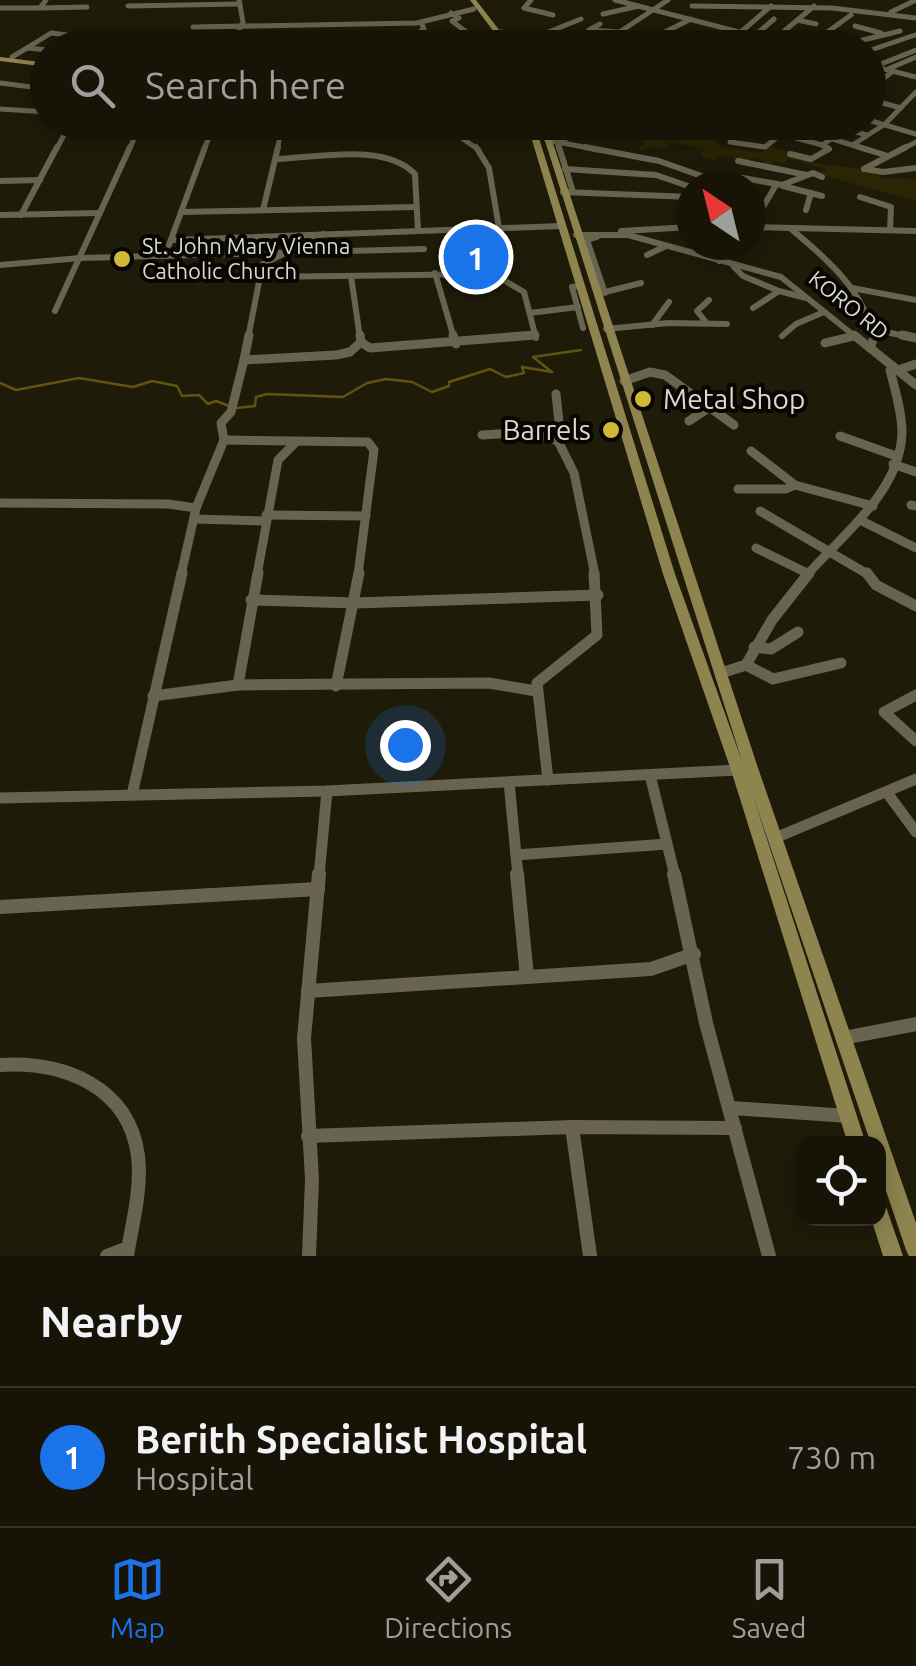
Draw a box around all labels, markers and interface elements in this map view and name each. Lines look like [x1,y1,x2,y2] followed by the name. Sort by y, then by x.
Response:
[30,30,886,140] search box
[65,58,120,113] icon: search
[145,64,346,106] text: Search here
[676,170,766,260] north arrow
[444,220,508,294] pin: 1
[142,233,350,283] place label: St. John Mary Vienna Catholic Church
[111,248,133,270] marker: St. John Mary Vienna Catholic Church
[805,265,894,344] street label: KORO RD
[663,383,805,414] place label: Metal Shop
[632,388,654,410] marker: Metal Shop
[503,414,591,445] place label: Barrels
[600,419,622,441] marker: Barrels
[380,720,431,771] your location
[796,1136,886,1226] map controls
[796,1136,886,1226] button: locate
[40,1298,183,1345] text: Nearby
[135,1418,587,1460] text: Berith Specialist Hospital
[63,1439,82,1475] text: 1
[787,1439,876,1475] text: 730 m
[135,1460,254,1496] text: Hospital
[110,1552,165,1643] tab: Map
[384,1552,512,1643] tab: Directions
[732,1552,806,1643] tab: Saved

